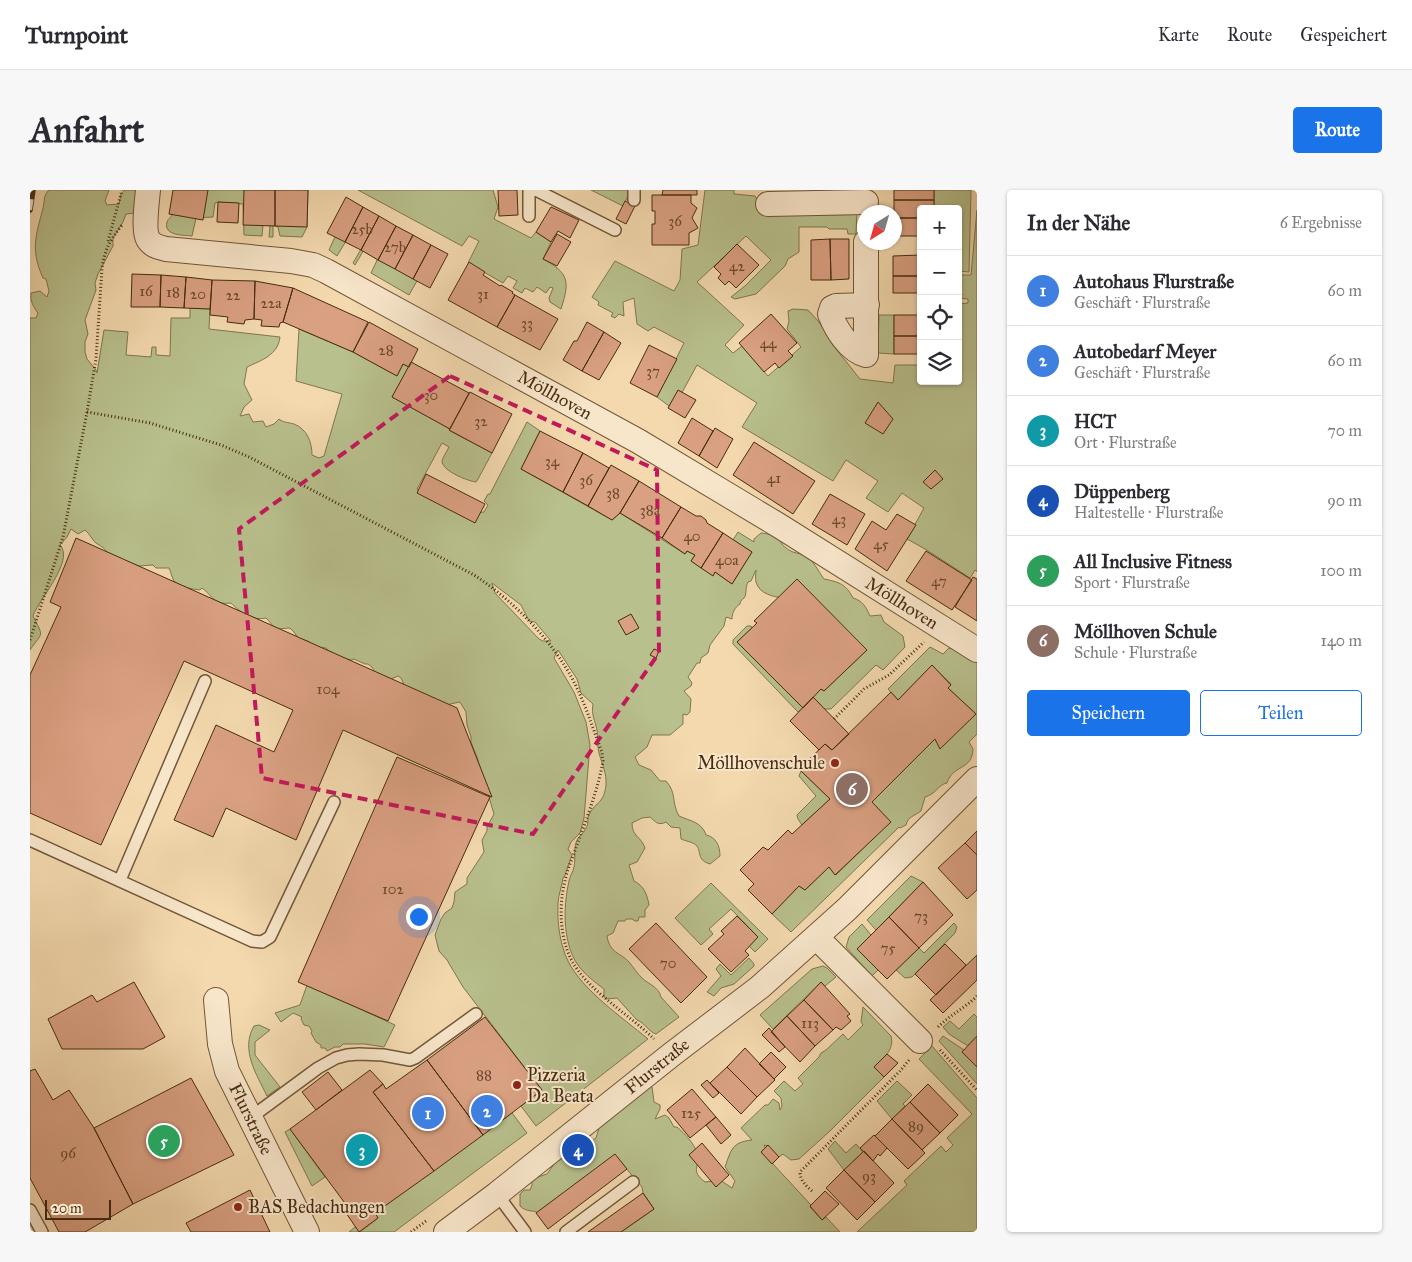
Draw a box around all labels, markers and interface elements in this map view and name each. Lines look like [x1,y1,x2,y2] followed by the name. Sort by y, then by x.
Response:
[25,20,128,50] text: Turnpoint
[1158,24,1199,46] text: Karte
[1227,24,1272,46] text: Route
[1300,24,1387,46] text: Gespeichert
[1293,107,1382,153] button: Route
[30,109,144,152] text: Anfahrt
[857,205,902,250] north arrow
[917,205,962,385] map controls
[917,205,962,250] button: +
[1027,210,1130,236] text: In der Nähe
[668,212,683,230] house number: 36
[1280,213,1362,232] text: 6 Ergebnisse
[351,220,373,238] house number: 25b
[384,238,406,256] house number: 27b
[917,250,962,295] button: −
[729,257,745,275] house number: 42
[1074,270,1234,293] text: Autohaus Flurstraße
[1040,281,1046,300] text: 1
[1328,281,1362,300] text: 60 m
[139,282,154,300] house number: 16
[166,283,180,301] house number: 18
[190,285,206,303] house number: 20
[477,285,489,303] house number: 31
[226,286,241,304] house number: 22
[1074,293,1210,312] text: Geschäft · Flurstraße
[260,294,282,312] house number: 22a
[917,295,962,340] button: locate
[521,314,533,332] house number: 33
[760,334,777,352] house number: 44
[917,340,962,385] button: layers
[1074,340,1216,363] text: Autobedarf Meyer
[378,341,394,359] house number: 28
[1039,351,1047,370] text: 2
[1328,351,1362,370] text: 60 m
[646,362,660,380] house number: 37
[1074,363,1210,382] text: Geschäft · Flurstraße
[514,366,596,425] street label: Möllhoven
[424,386,438,404] house number: 30
[1074,410,1116,433] text: HCT
[474,412,488,430] house number: 32
[1040,421,1046,440] text: 3
[1327,421,1362,440] text: 70 m
[1074,433,1177,452] text: Ort · Flurstraße
[545,452,560,470] house number: 34
[767,469,781,487] house number: 41
[579,471,594,489] house number: 36
[1074,480,1169,503] text: Düppenberg
[606,484,620,502] house number: 38
[1039,491,1047,510] text: 4
[1327,491,1362,510] text: 90 m
[640,501,661,519] house number: 38a
[1074,503,1223,522] text: Haltestelle · Flurstraße
[832,510,846,528] house number: 43
[683,527,701,545] house number: 40
[873,535,889,553] house number: 45
[1074,550,1232,573] text: All Inclusive Fitness
[715,551,739,569] house number: 40a
[1039,561,1047,580] text: 5
[1320,561,1362,580] text: 100 m
[861,572,943,634] street label: Möllhoven
[931,572,947,590] house number: 47
[1074,573,1190,592] text: Sport · Flurstraße
[1074,620,1217,643] text: Möllhoven Schule
[1039,631,1047,650] text: 6
[1321,631,1362,650] text: 140 m
[1074,643,1197,662] text: Schule · Flurstraße
[317,680,340,698] house number: 104
[1027,690,1190,736] button: Speichern
[1200,690,1362,736] button: Teilen
[697,752,825,774] place label: Möllhovenschule
[829,757,841,769] marker: Möllhovenschule
[836,770,868,808] pin: 6
[382,880,405,898] house number: 102
[406,904,432,930] your location
[914,907,928,925] house number: 73
[881,939,896,957] house number: 75
[660,954,676,972] house number: 70
[801,1014,819,1032] house number: 113
[620,1033,694,1099] street label: Flurstraße
[527,1064,594,1107] place label: Pizzeria Da Beata
[476,1066,492,1084] house number: 88
[511,1079,523,1091] marker: Pizzeria Da Beata
[224,1080,278,1158] street label: Flurstraße
[471,1092,503,1130] pin: 2
[412,1094,444,1132] pin: 1
[681,1104,701,1122] house number: 125
[908,1117,924,1135] house number: 89
[148,1122,180,1160] pin: 5
[346,1131,378,1169] pin: 3
[562,1131,594,1169] pin: 4
[60,1144,77,1162] house number: 96
[862,1167,876,1185] house number: 93
[248,1196,385,1219] place label: BAS Bedachungen
[45,1197,111,1220] scale bar
[52,1200,82,1217] text: 20 m
[232,1201,244,1213] marker: BAS Bedachungen

